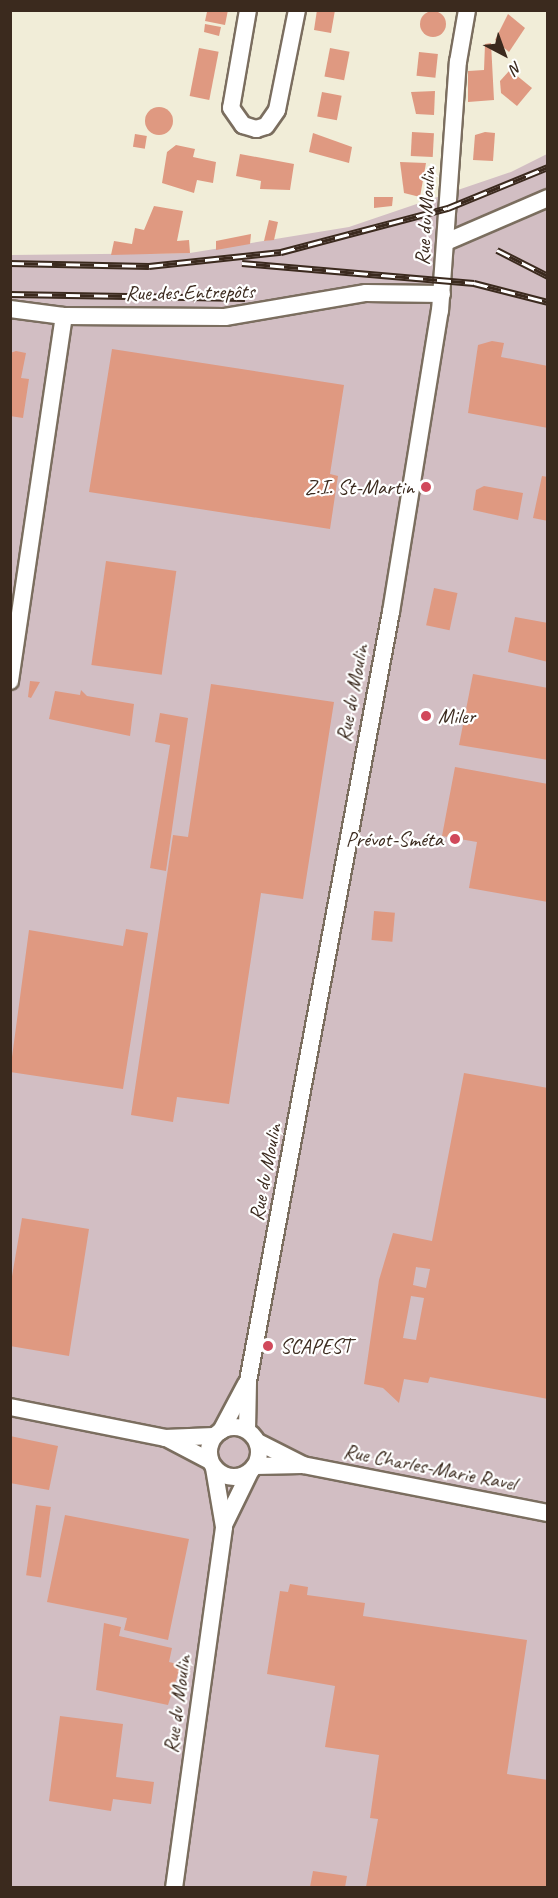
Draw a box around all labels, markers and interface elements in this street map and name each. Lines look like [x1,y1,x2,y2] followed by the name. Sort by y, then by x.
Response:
[474,24,534,84] north arrow
[506,57,526,78] text: N
[409,166,441,266] street label: Rue du Moulin
[125,278,255,306] street label: Rue des Entrepôts
[305,474,414,500] place label: Z.I. St-Martin
[419,480,433,494] marker: Z.I. St-Martin
[330,642,374,744] street label: Rue du Moulin
[438,703,475,729] place label: Miler
[419,709,433,723] marker: Miler
[346,826,443,852] place label: Prévot-Sméta
[448,832,462,846] marker: Prévot-Sméta
[243,1121,287,1223] street label: Rue du Moulin
[280,1333,351,1359] place label: SCAPEST
[261,1339,275,1353] marker: SCAPEST
[341,1438,519,1496] street label: Rue Charles-Marie Ravel
[158,1654,196,1754] street label: Rue du Moulin

